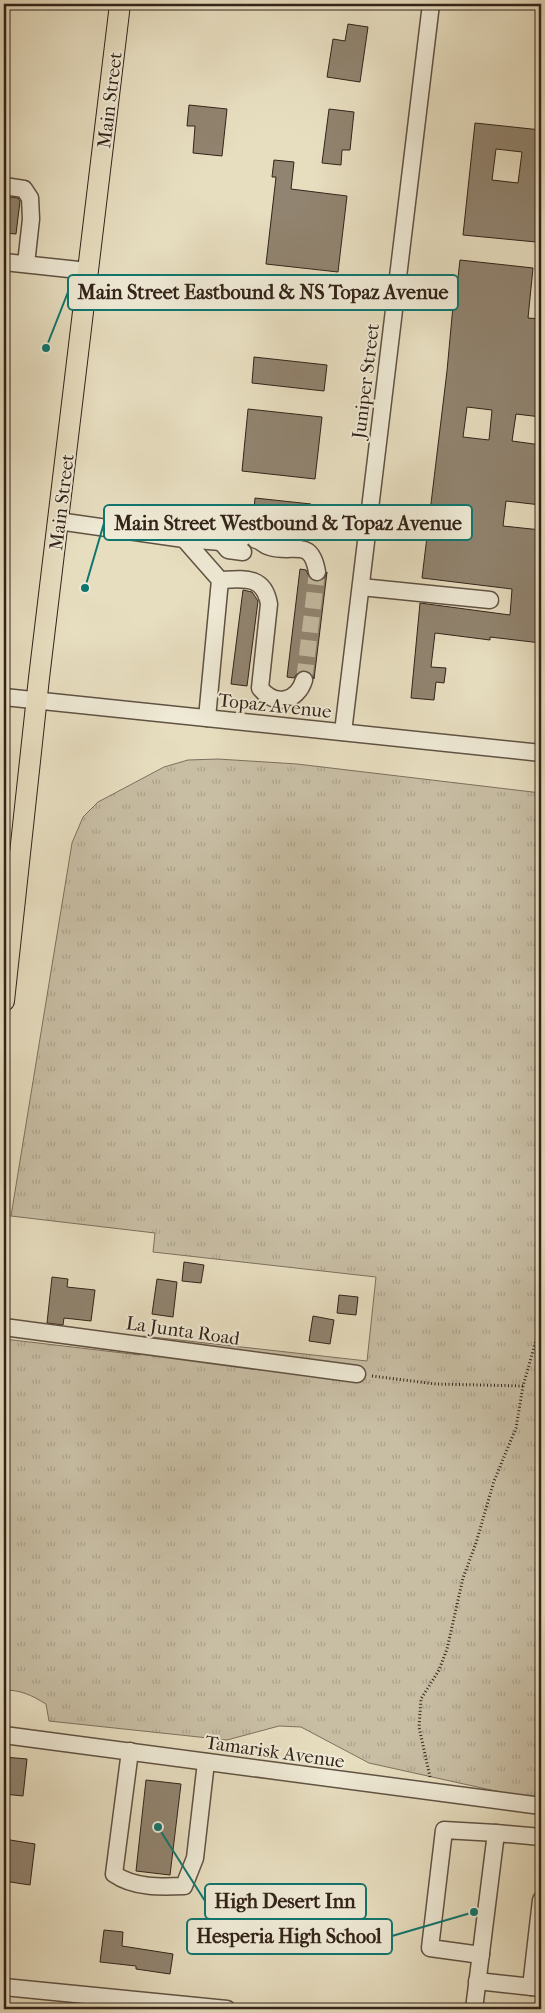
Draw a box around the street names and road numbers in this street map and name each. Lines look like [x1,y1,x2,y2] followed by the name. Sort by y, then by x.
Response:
[93,50,127,150] street label: Main Street
[348,322,384,442] street label: Juniper Street
[45,452,79,552] street label: Main Street
[217,689,333,723] street label: Topaz Avenue
[124,1312,242,1350] street label: La Junta Road
[204,1731,346,1773] street label: Tamarisk Avenue

